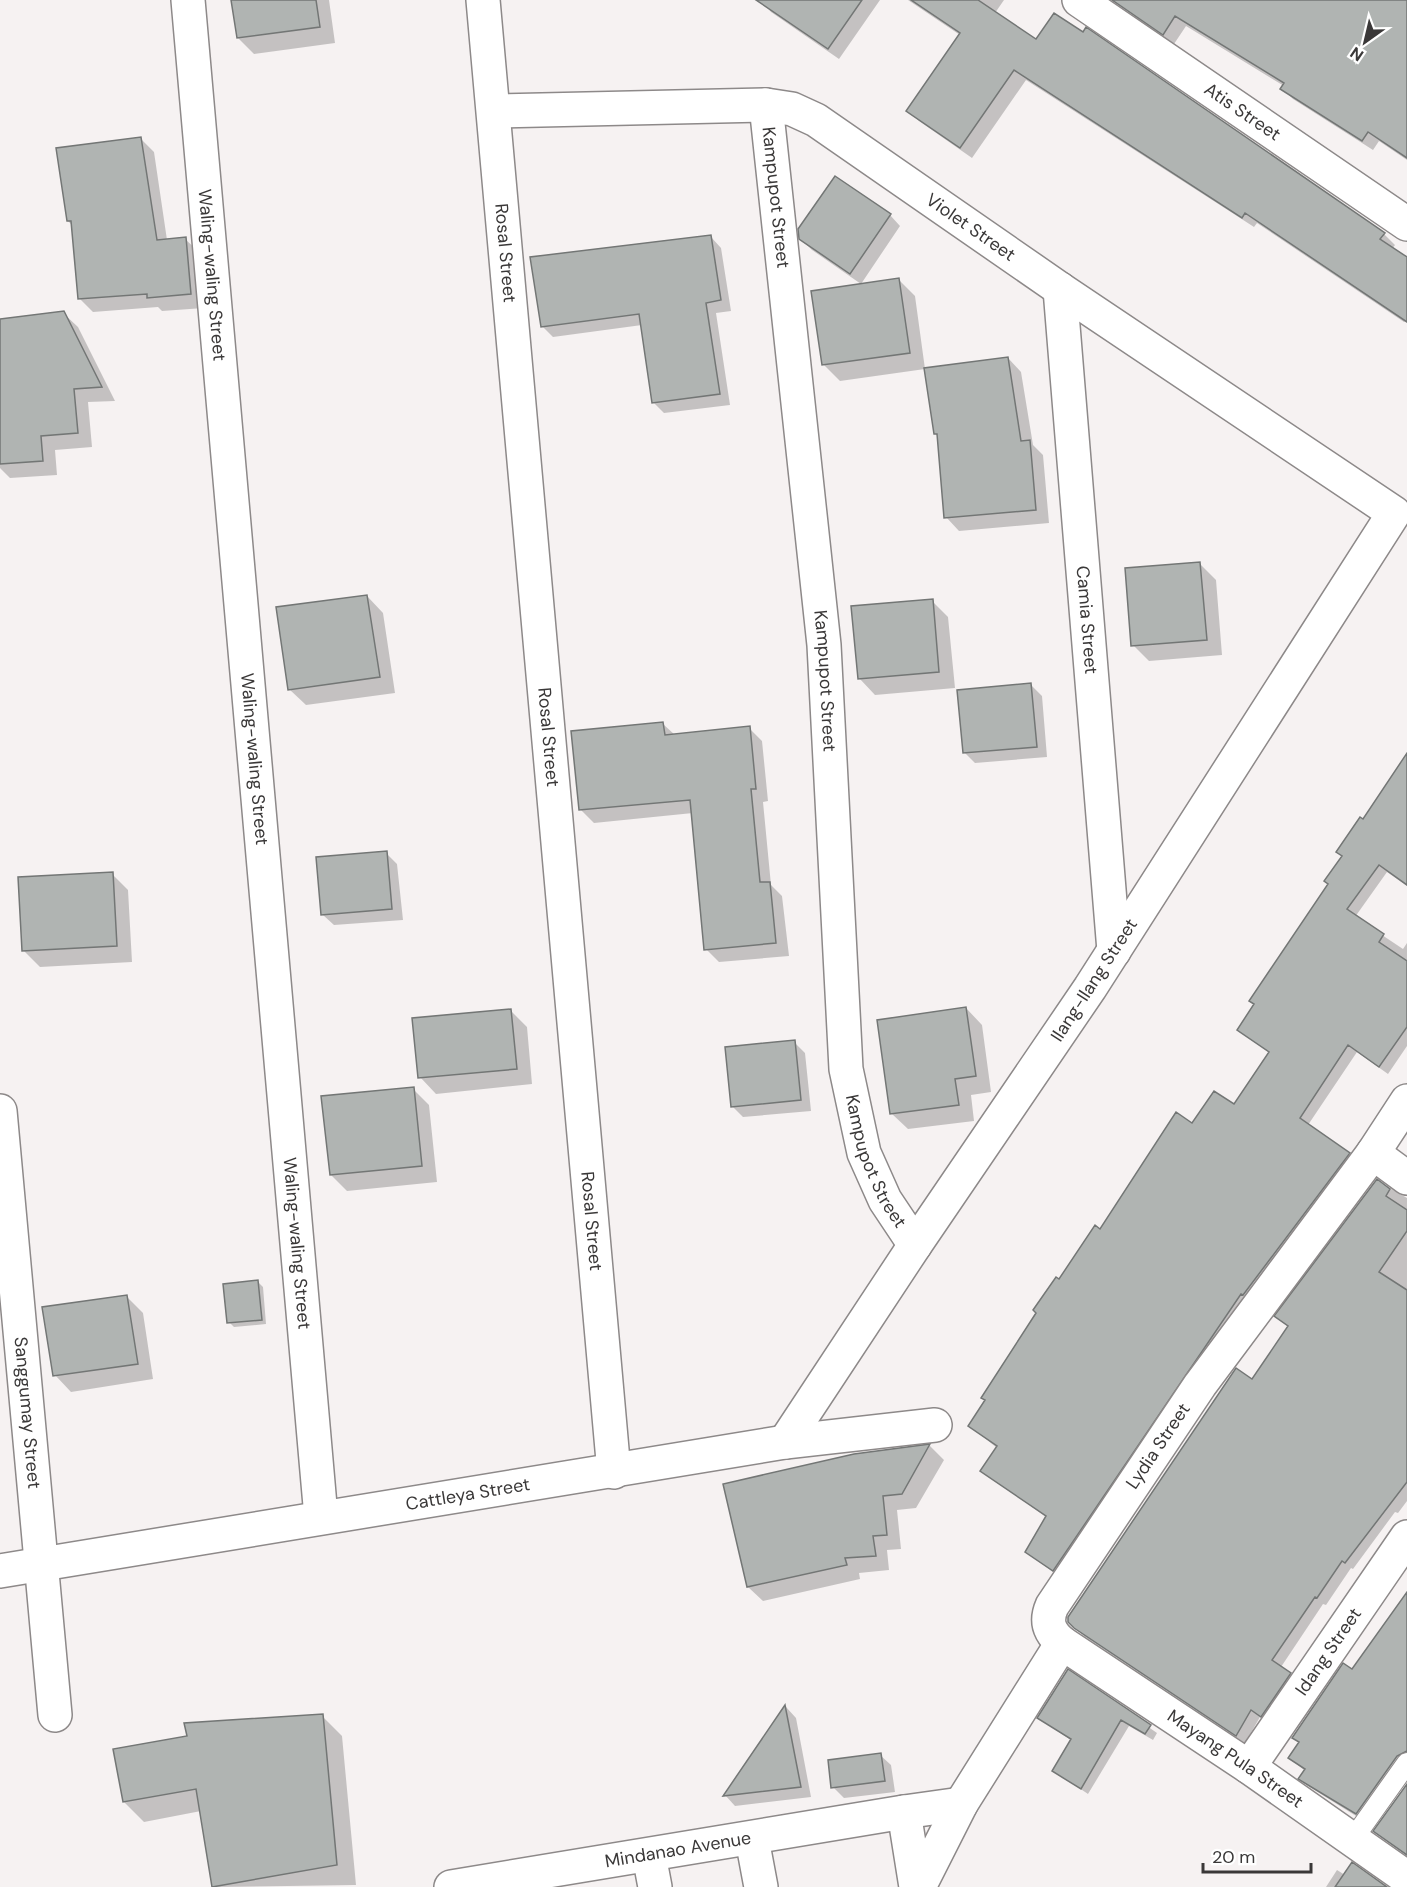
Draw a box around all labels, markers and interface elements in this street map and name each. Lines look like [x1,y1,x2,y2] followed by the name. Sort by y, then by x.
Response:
[1335,12,1395,72] north arrow
[1346,42,1368,66] text: N
[1200,77,1285,146] street label: Atis Street
[756,126,795,269] street label: Kampupot Street
[193,188,232,362] street label: Waling-waling Street
[921,188,1020,267] street label: Violet Street
[489,202,522,304] street label: Rosal Street
[1071,565,1103,675] street label: Camia Street
[808,609,842,752] street label: Kampupot Street
[235,672,274,846] street label: Waling-waling Street
[532,686,565,788] street label: Rosal Street
[1045,914,1143,1046] street label: Ilang-Ilang Street
[840,1092,912,1232] street label: Kampupot Street
[278,1156,316,1330] street label: Waling-waling Street
[575,1171,608,1272] street label: Rosal Street
[9,1336,46,1490] street label: Sanggumay Street
[1120,1398,1196,1494] street label: Lydia Street
[404,1472,532,1516] street label: Cattleya Street
[1290,1603,1367,1700] street label: Idang Street
[1163,1704,1308,1814] street label: Mayang Pula Street
[603,1826,753,1873] street label: Mindanao Avenue
[1203,1836,1311,1874] scale bar
[1212,1845,1255,1869] text: 20 m

